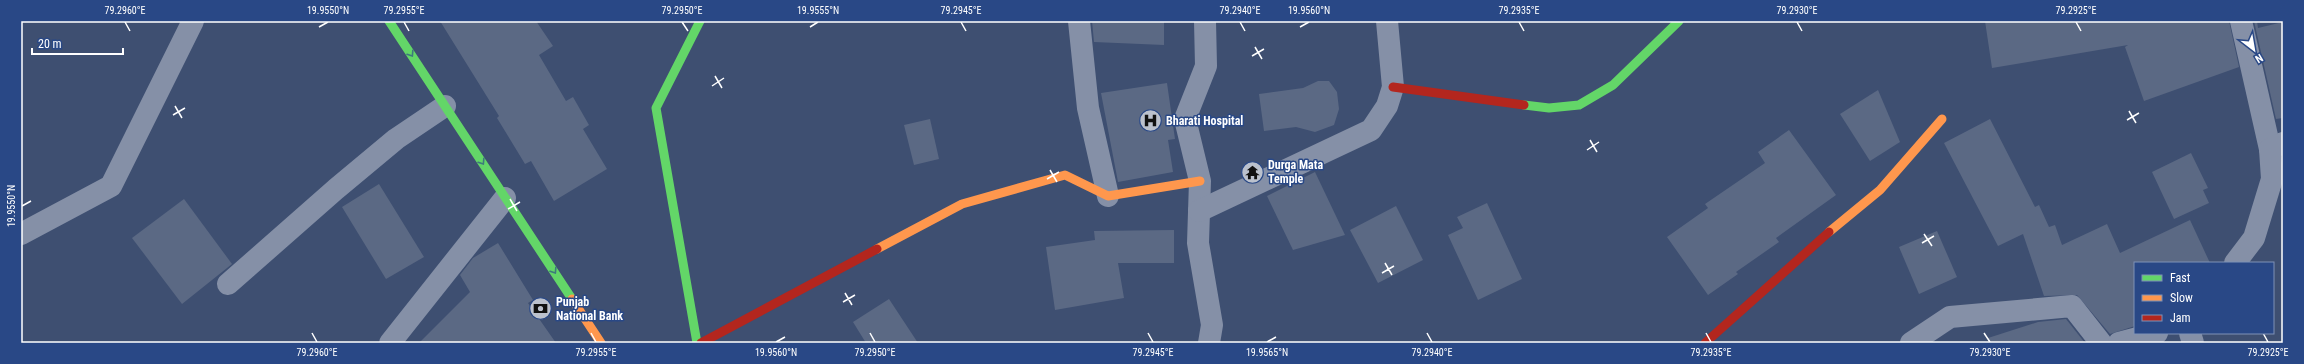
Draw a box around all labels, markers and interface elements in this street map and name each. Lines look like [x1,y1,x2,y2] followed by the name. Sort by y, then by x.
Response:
[105,5,146,16] text: 79.2960°E
[307,5,349,16] text: 19.9550°N
[384,5,425,16] text: 79.2955°E
[662,5,703,16] text: 79.2950°E
[797,5,839,16] text: 19.9555°N
[941,5,982,16] text: 79.2945°E
[1220,5,1261,16] text: 79.2940°E
[1288,5,1330,16] text: 19.9560°N
[1499,5,1540,16] text: 79.2935°E
[1777,5,1818,16] text: 79.2930°E
[2056,5,2097,16] text: 79.2925°E
[32,30,123,56] scale bar
[2234,30,2274,70] north arrow
[38,37,62,51] text: 20 m
[406,49,413,56] one-way arrow
[2252,51,2265,66] text: N
[1137,108,1163,134] hospital icon: Bharati Hospital
[1166,114,1243,128] place label: Bharati Hospital
[477,158,485,165] one-way arrow
[1268,158,1323,186] place label: Durga Mata Temple
[1240,159,1266,185] temple icon: Durga Mata Temple
[6,185,17,227] text: 19.9550°N
[2134,262,2274,334] legend
[549,267,556,274] one-way arrow
[2170,271,2191,285] text: Fast
[2170,291,2193,305] text: Slow
[556,295,623,323] place label: Punjab National Bank
[528,296,554,322] bank icon: Punjab National Bank
[2170,311,2191,325] text: Jam
[297,347,338,358] text: 79.2960°E
[576,347,617,358] text: 79.2955°E
[755,347,797,358] text: 19.9560°N
[855,347,896,358] text: 79.2950°E
[1133,347,1174,358] text: 79.2945°E
[1246,347,1288,358] text: 19.9565°N
[1412,347,1453,358] text: 79.2940°E
[1691,347,1732,358] text: 79.2935°E
[1970,347,2011,358] text: 79.2930°E
[2248,347,2289,358] text: 79.2925°E

